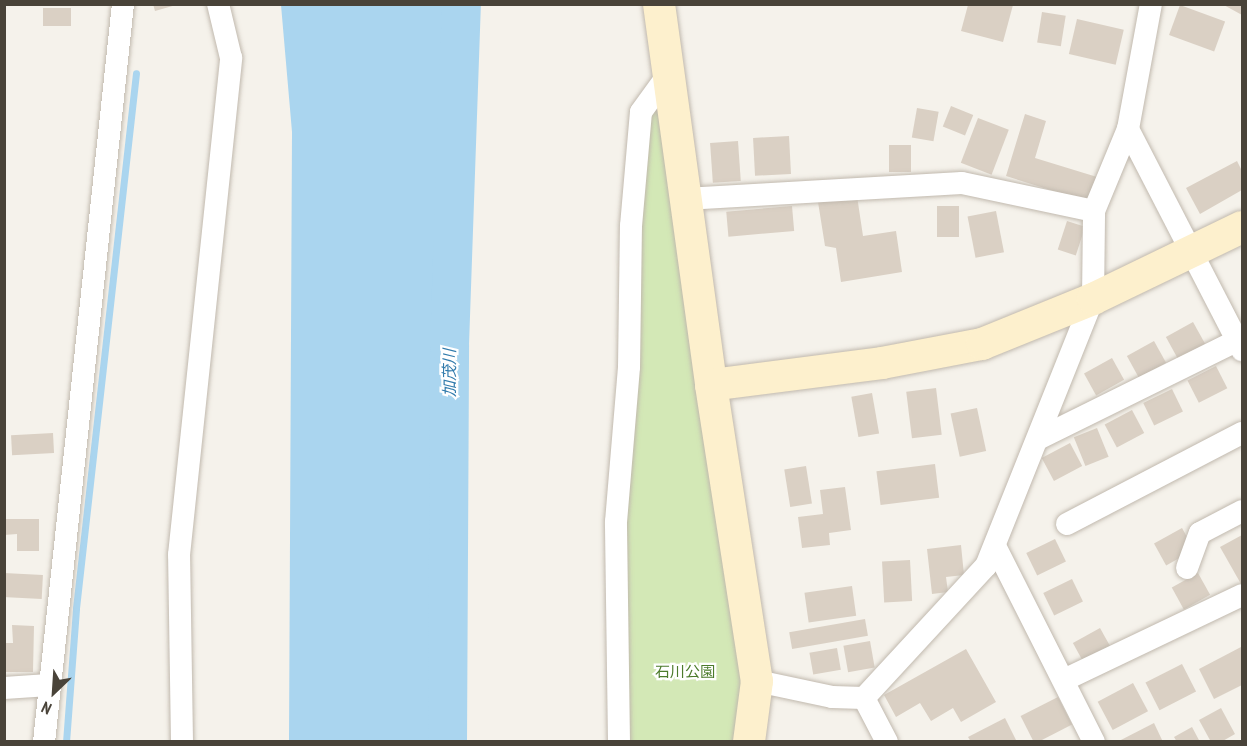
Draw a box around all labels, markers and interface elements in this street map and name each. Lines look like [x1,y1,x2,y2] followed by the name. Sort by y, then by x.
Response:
[439,349,459,397] water label: 加茂川
[24,662,84,722] north arrow
[655,663,715,681] park label: 石川公園
[38,697,55,719] text: N

